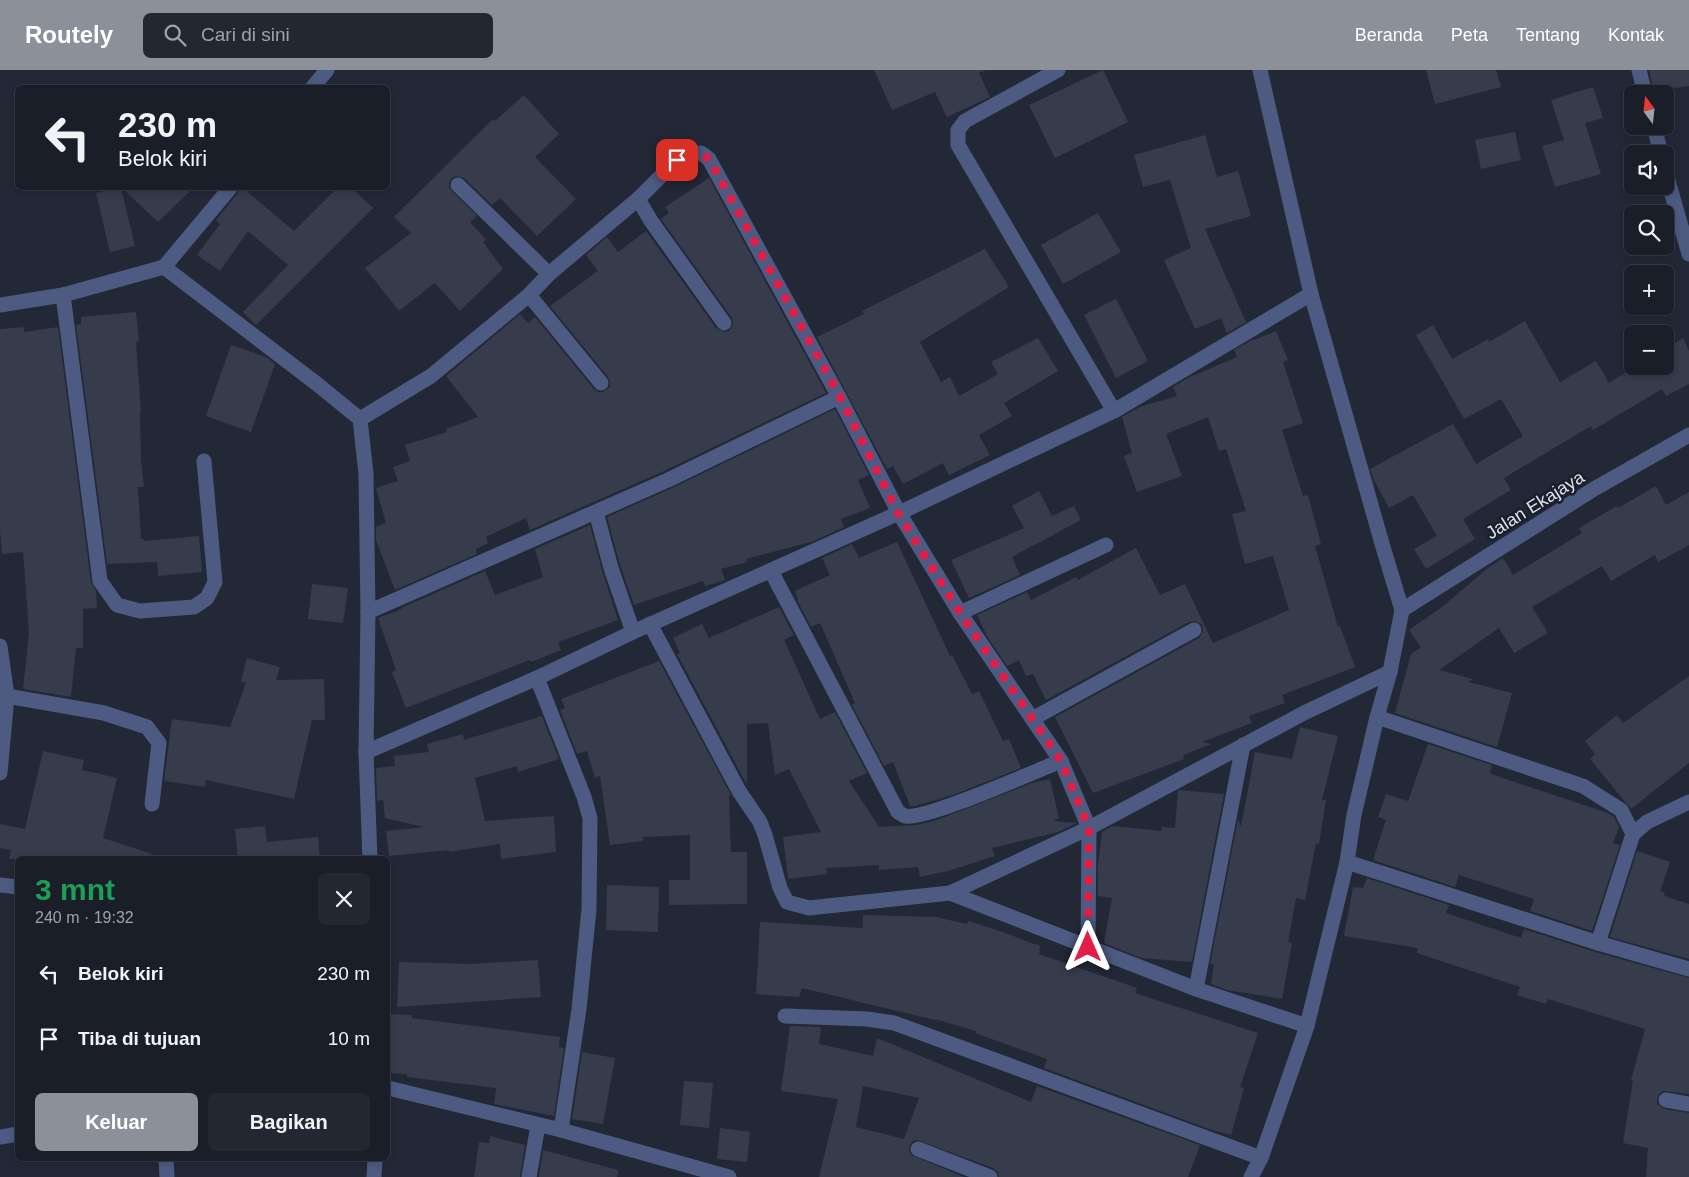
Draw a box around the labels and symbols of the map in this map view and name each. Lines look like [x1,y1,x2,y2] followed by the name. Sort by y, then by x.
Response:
[1624,85,1674,135] north arrow
[656,139,698,181] pin
[1482,466,1589,543] street label: Jalan Ekajaya
[1061,920,1113,972] position arrow

